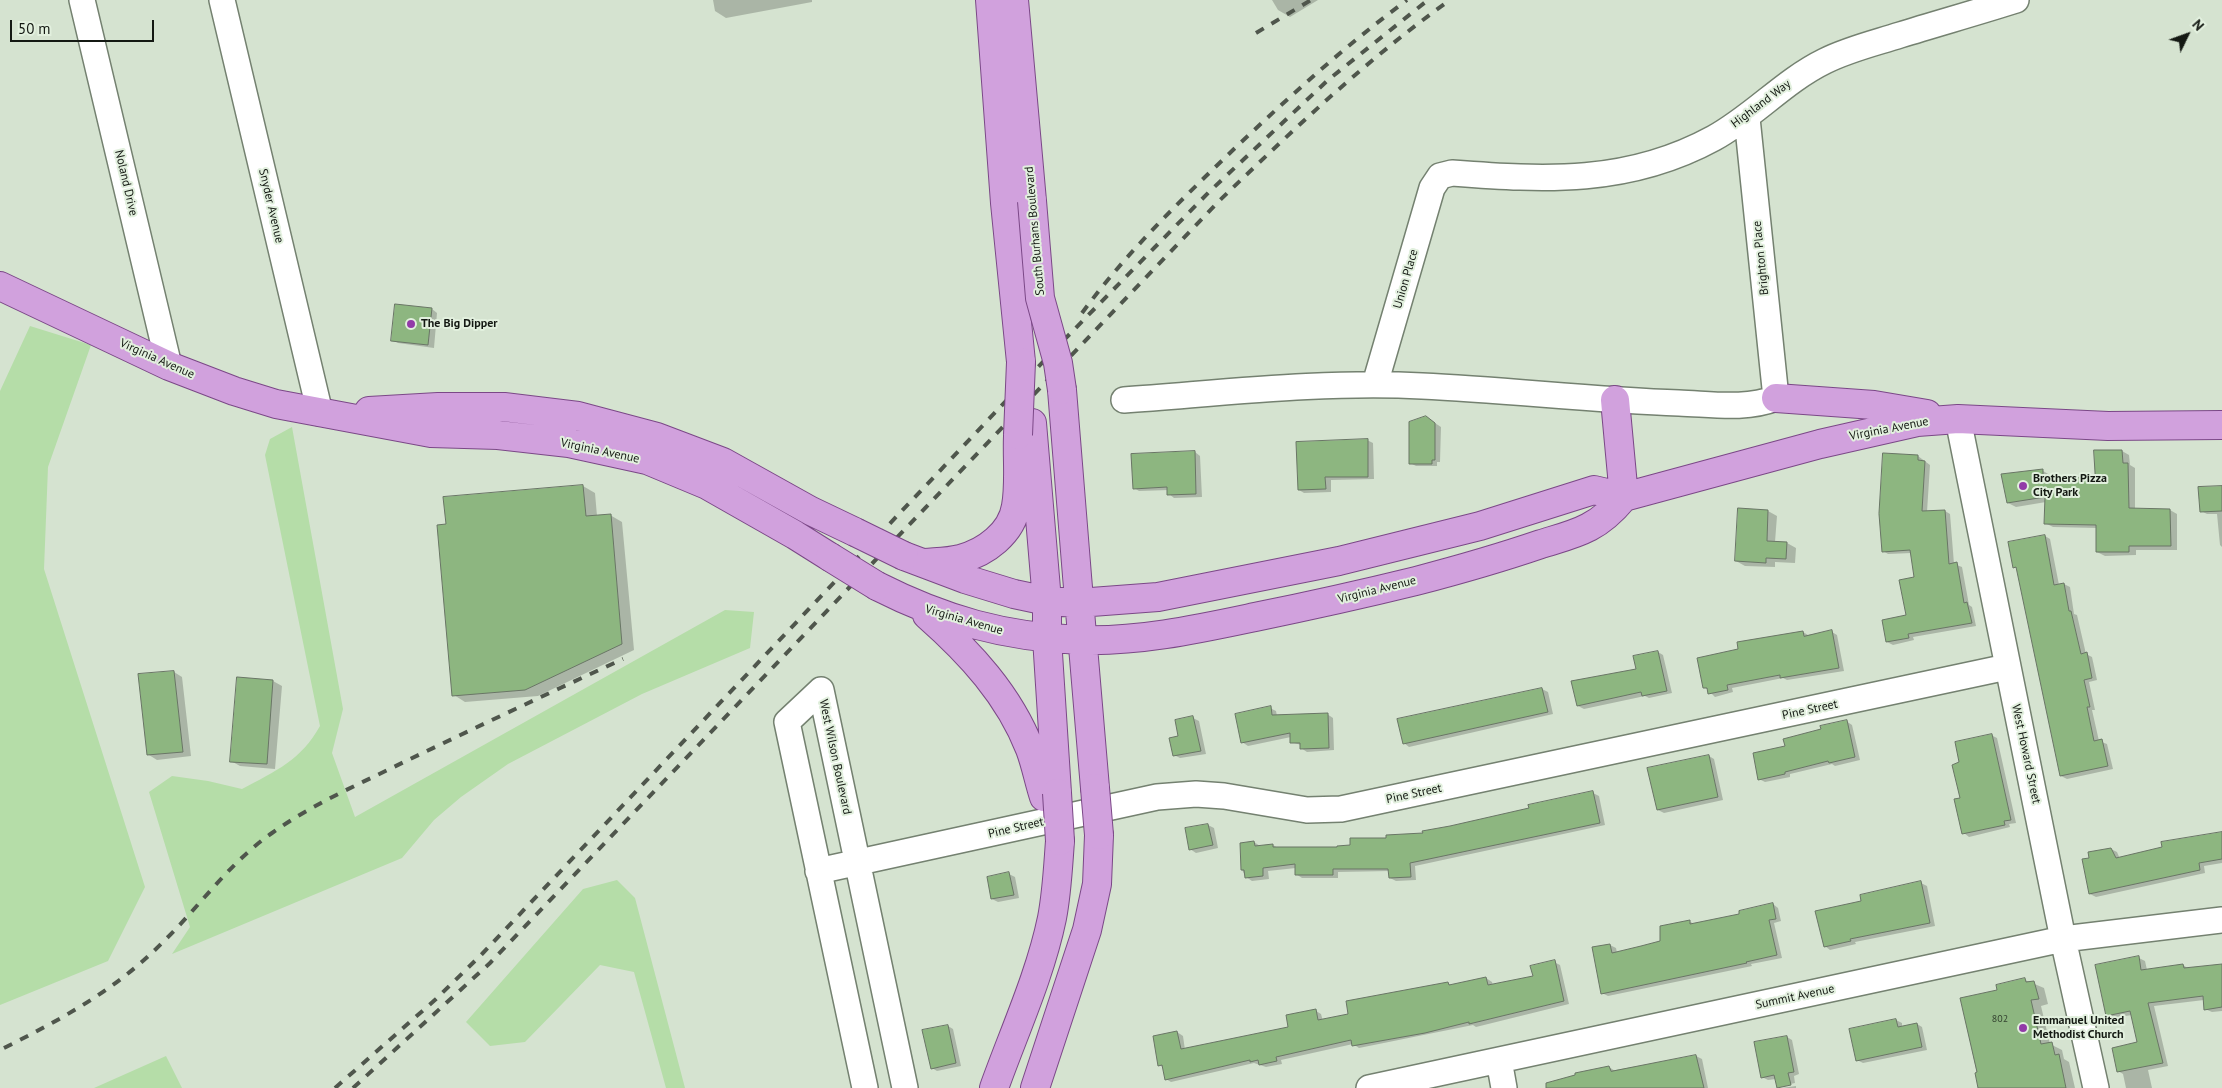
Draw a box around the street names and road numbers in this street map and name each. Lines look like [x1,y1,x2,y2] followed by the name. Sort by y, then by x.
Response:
[1728,77,1794,131] street label: Highland Way
[111,149,141,217] street label: Noland Drive
[1022,166,1048,296] street label: South Burhans Boulevard
[255,167,287,245] street label: Snyder Avenue
[1750,220,1772,296] street label: Brighton Place
[1391,248,1421,310] street label: Union Place
[117,336,197,382] street label: Virginia Avenue
[1848,414,1930,444] street label: Virginia Avenue
[559,436,641,466] street label: Virginia Avenue
[1336,573,1418,607] street label: Virginia Avenue
[923,602,1005,638] street label: Virginia Avenue
[1781,697,1839,723] street label: Pine Street
[816,698,854,816] street label: West Wilson Boulevard
[2008,703,2044,805] street label: West Howard Street
[1385,781,1443,807] street label: Pine Street
[987,815,1045,841] street label: Pine Street
[1754,982,1836,1012] street label: Summit Avenue

